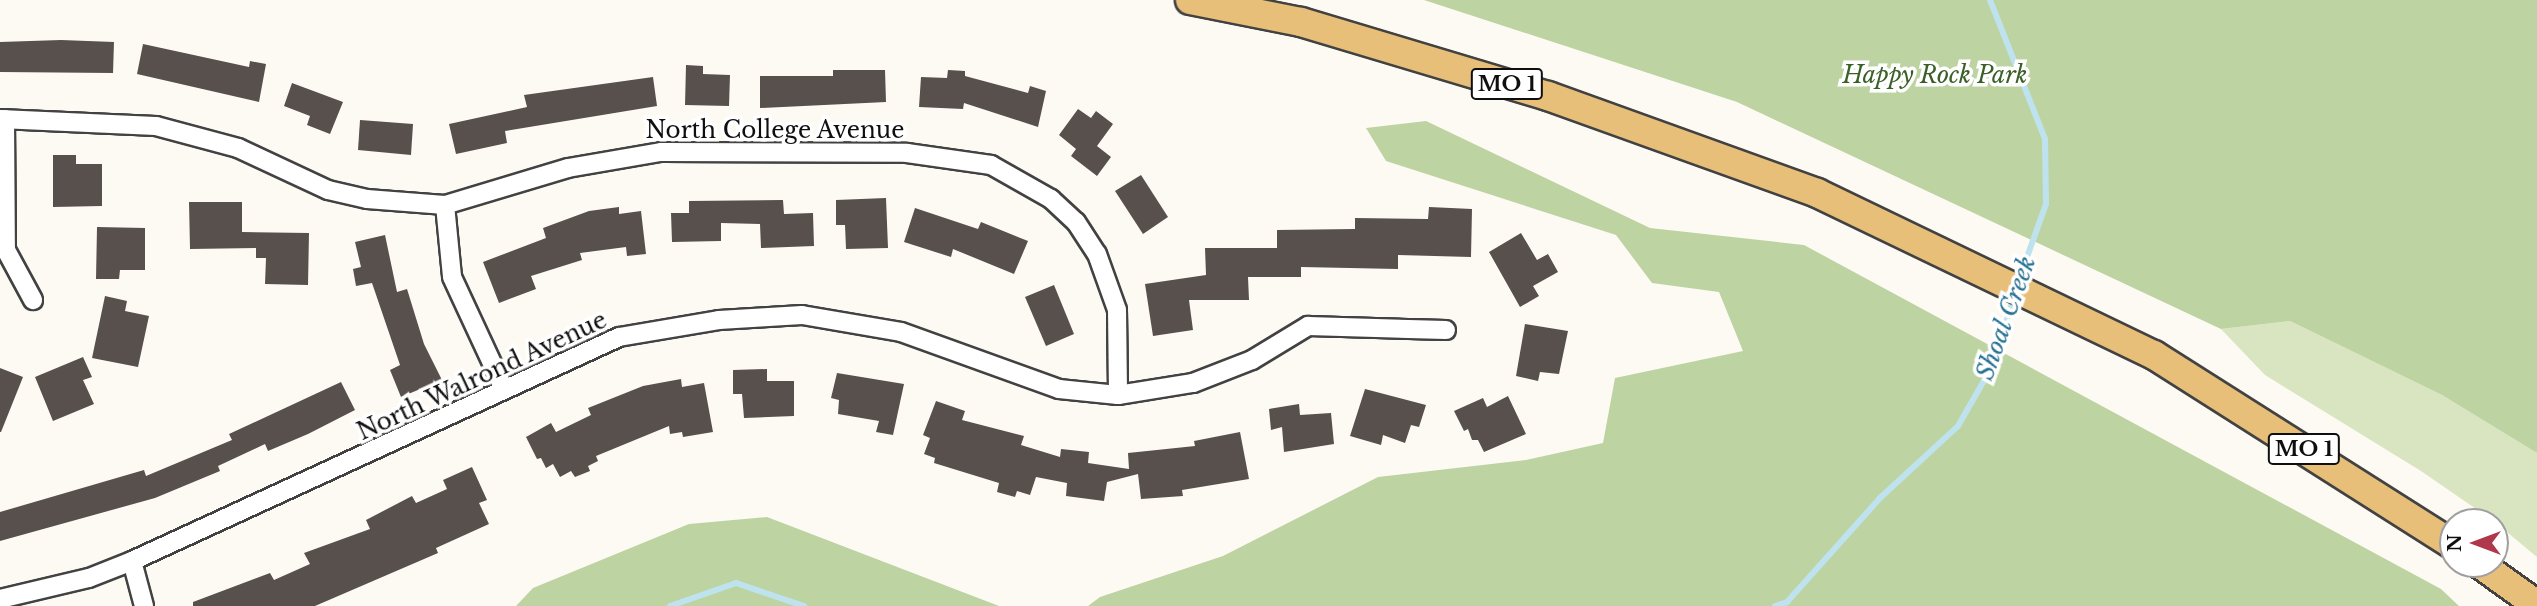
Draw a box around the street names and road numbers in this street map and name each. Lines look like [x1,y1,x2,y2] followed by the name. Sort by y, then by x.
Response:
[1470,66,1544,102] road number: MO 1
[645,116,905,144] street label: North College Avenue
[352,306,612,446] street label: North Walrond Avenue
[2267,432,2341,466] road number: MO 1

